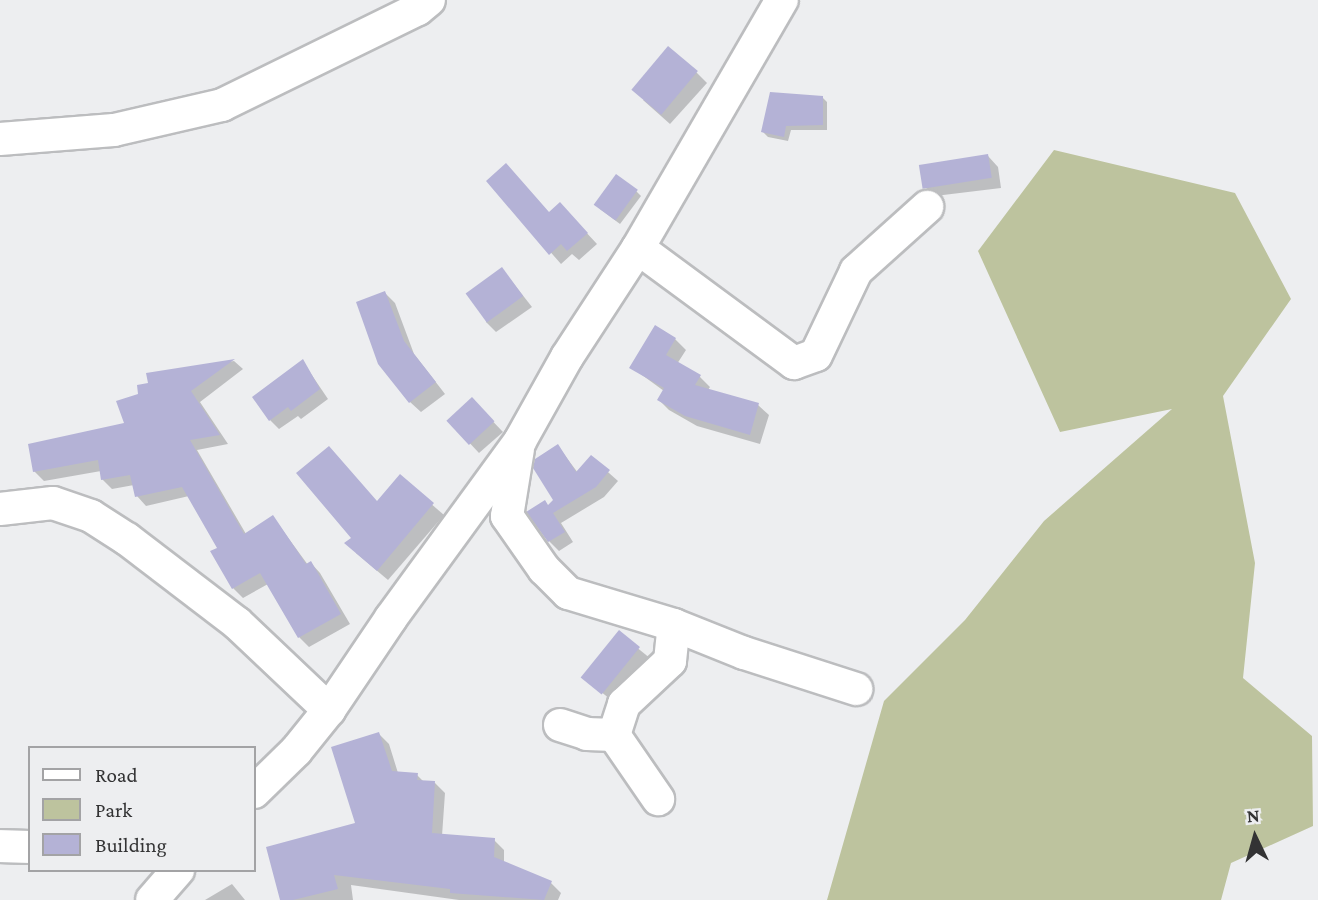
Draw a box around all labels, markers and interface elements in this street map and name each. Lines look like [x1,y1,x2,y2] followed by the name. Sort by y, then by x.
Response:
[28,746,256,872] legend
[95,763,138,787] text: Road
[95,798,132,822] text: Park
[1220,802,1290,872] north arrow
[1246,805,1260,827] text: N
[95,833,167,857] text: Building

